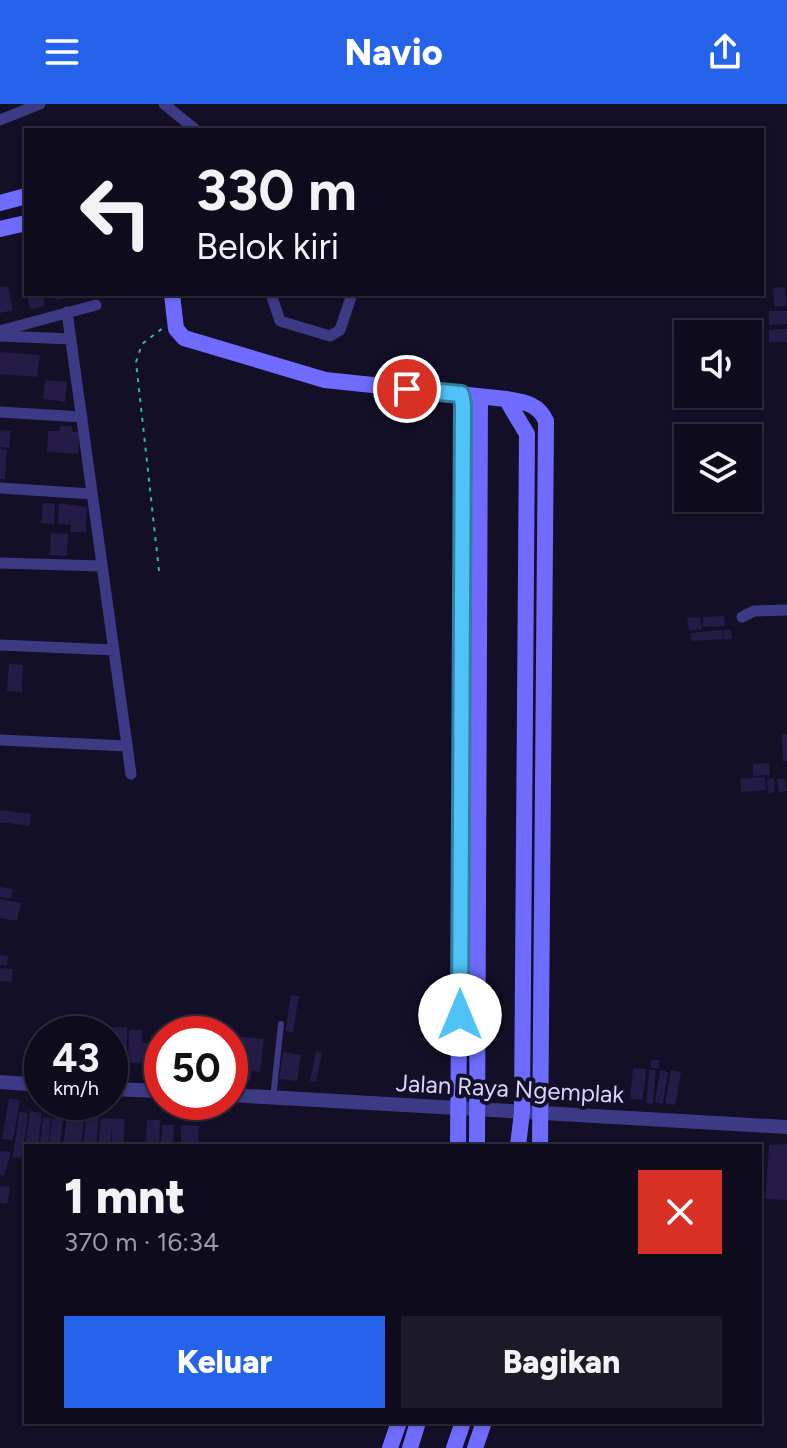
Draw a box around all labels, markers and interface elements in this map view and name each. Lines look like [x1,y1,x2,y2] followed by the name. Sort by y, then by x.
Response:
[40,30,84,74] icon: menu
[703,30,747,74] icon: share
[344,31,443,74] text: Navio
[196,157,357,224] text: 330 m
[64,160,168,264] icon: left
[196,225,339,268] text: Belok kiri
[674,320,762,512] map controls
[674,320,762,408] button: sound
[373,355,441,423] pin
[385,367,429,411] icon: arrive
[674,424,762,512] button: layers
[418,973,502,1057] position arrow
[144,1016,248,1120] speed limit sign: 50
[52,1034,100,1082] text: 43
[395,1068,625,1109] street label: Jalan Raya Ngemplak
[53,1076,99,1100] text: km/h
[64,1167,185,1225] text: 1 mnt
[638,1170,722,1254] button: close
[64,1226,219,1258] text: 370 m · 16:34
[64,1316,385,1408] button: Keluar
[401,1316,722,1408] button: Bagikan

